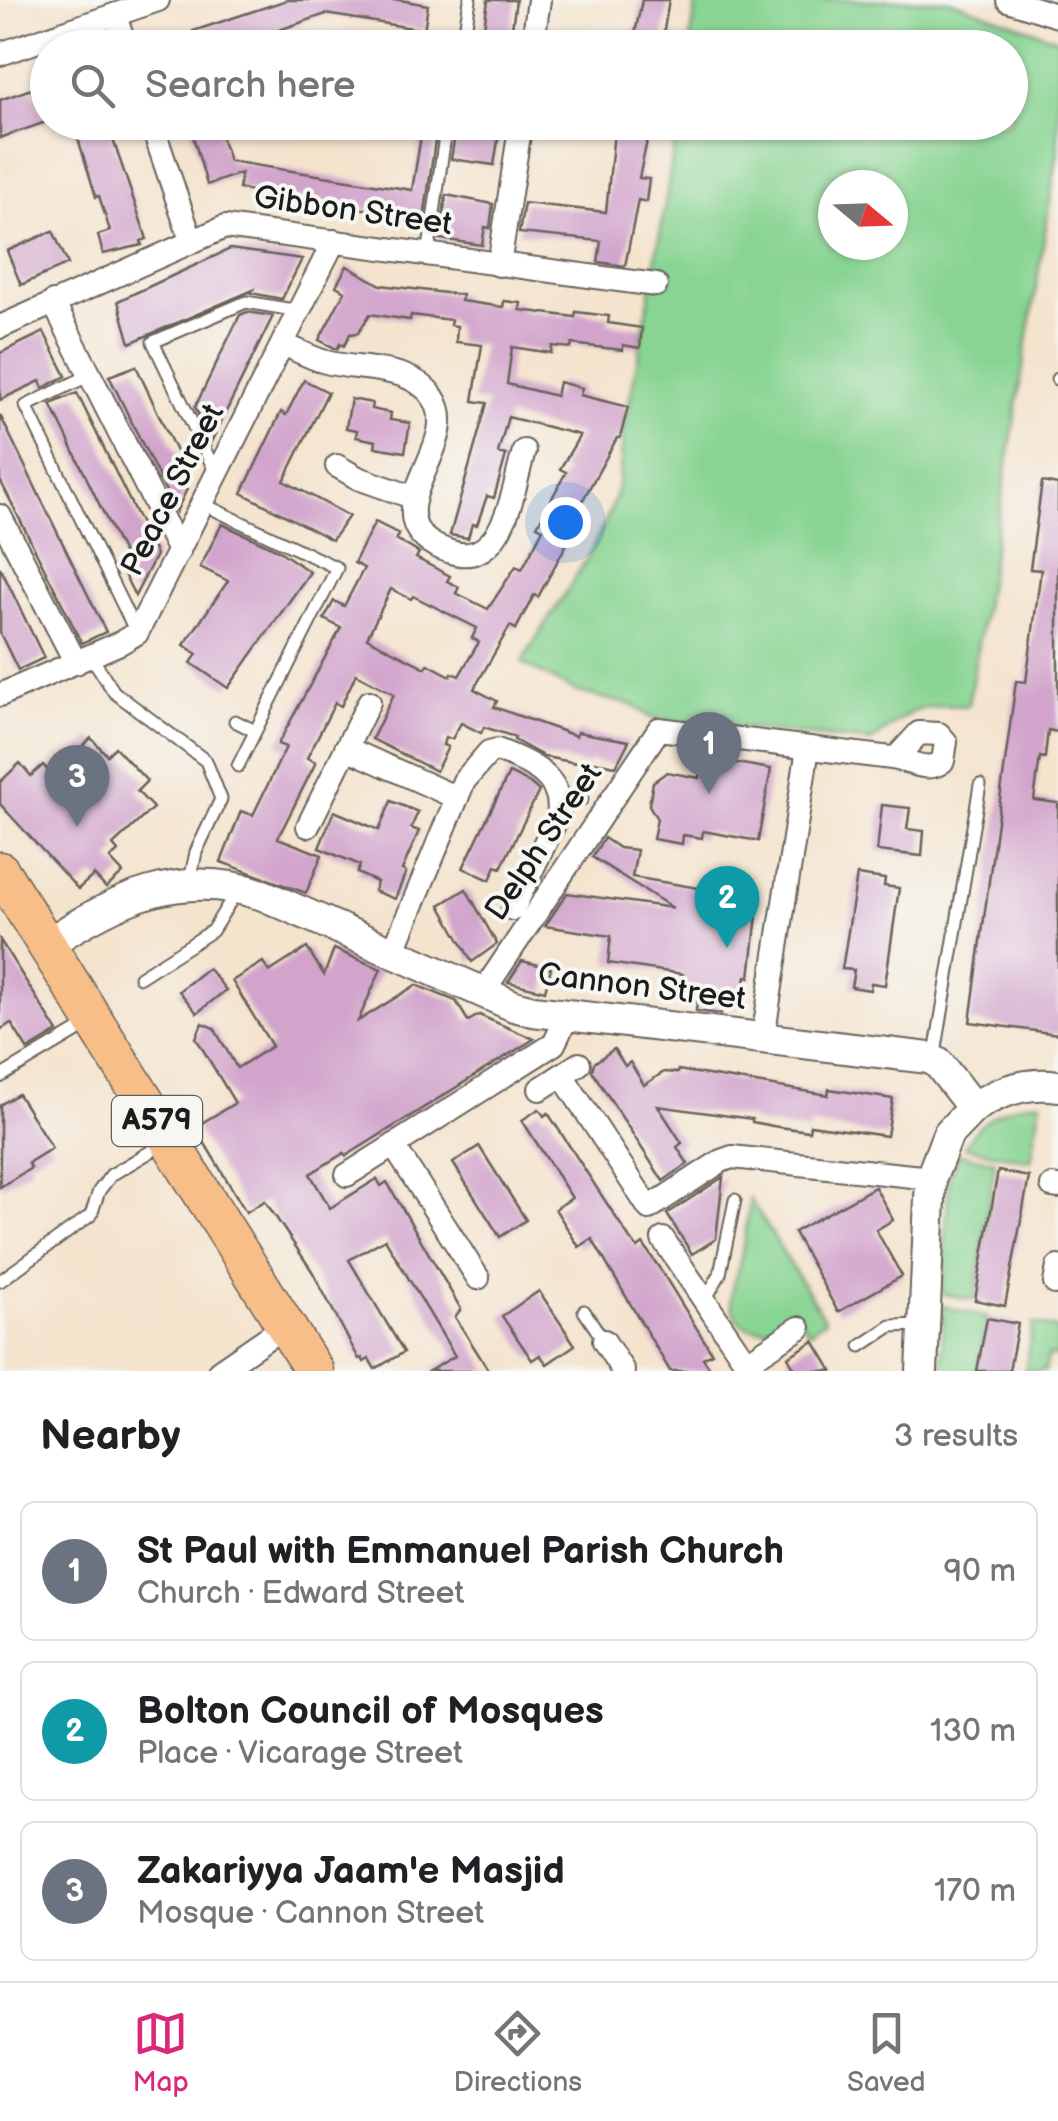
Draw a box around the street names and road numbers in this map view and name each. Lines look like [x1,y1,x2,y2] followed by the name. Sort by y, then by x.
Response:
[251,178,455,244] street label: Gibbon Street
[113,397,233,583] street label: Peace Street
[477,756,611,928] street label: Delph Street
[536,955,748,1019] street label: Cannon Street
[112,1096,202,1146] road number: A579

